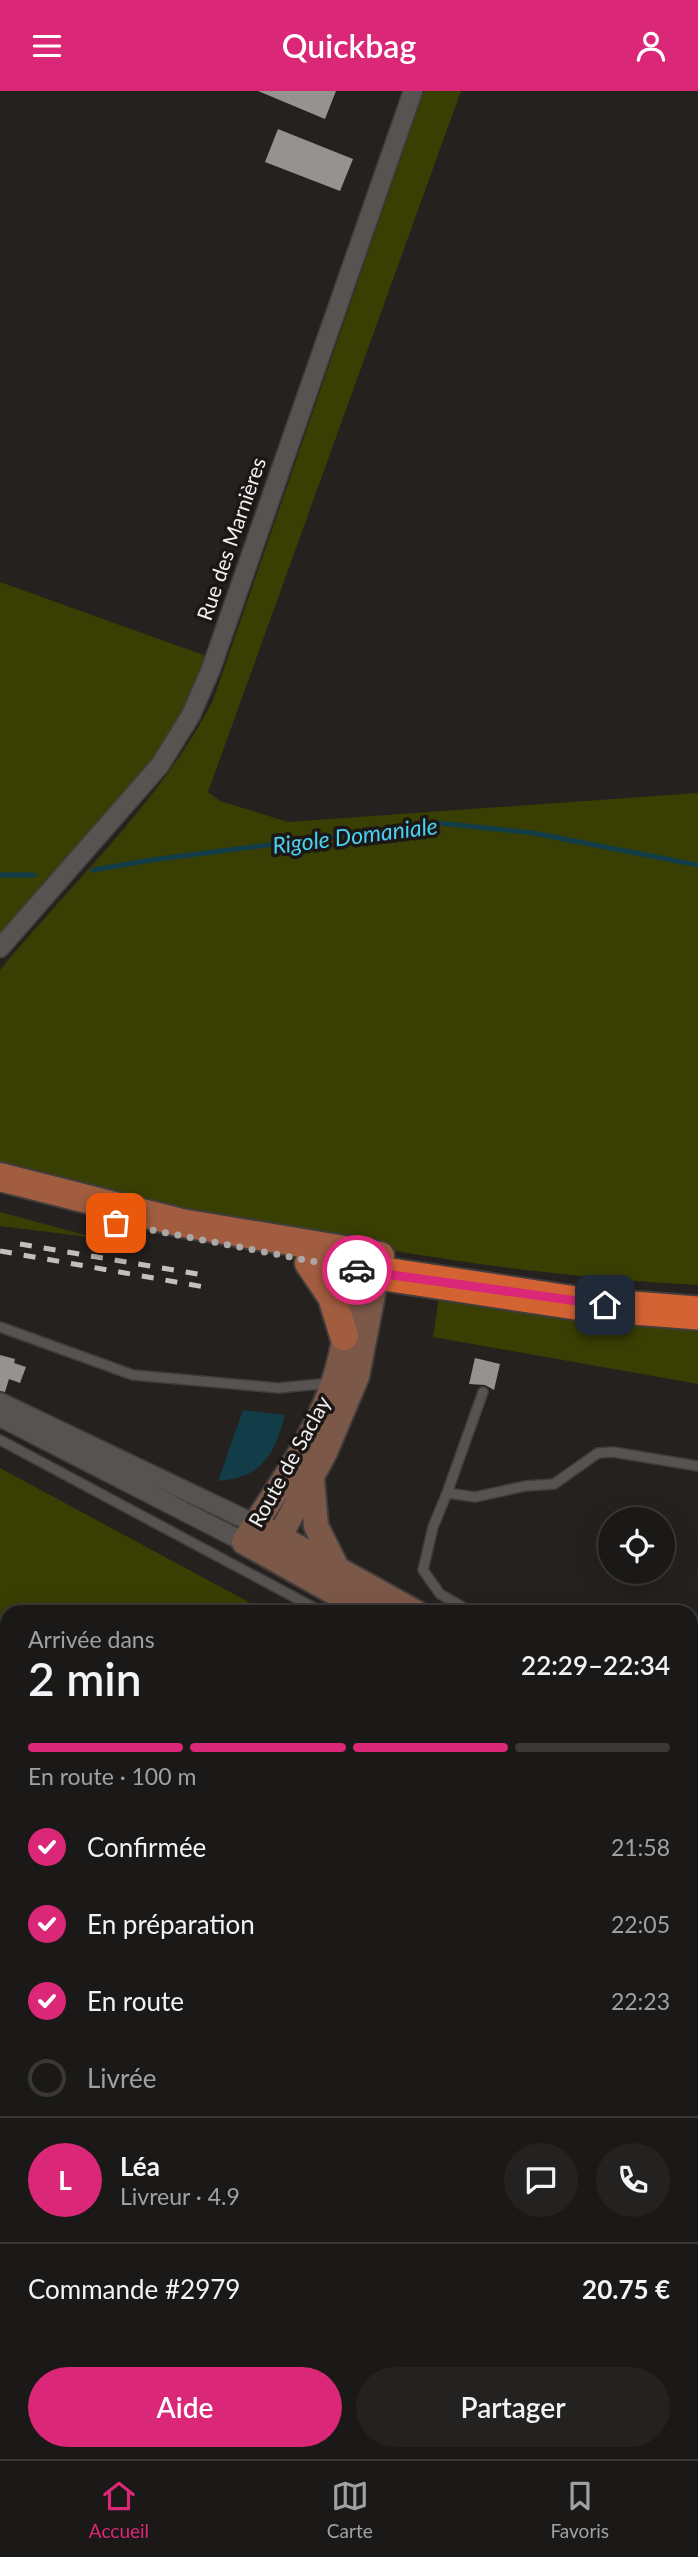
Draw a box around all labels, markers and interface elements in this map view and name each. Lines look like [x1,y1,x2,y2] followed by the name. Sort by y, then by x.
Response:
[282,26,416,65] text: Quickbag
[28,27,66,65] icon: menu
[632,27,670,65] icon: person
[191,454,270,623] street label: Rue des Marnières
[271,811,439,859] water label: Rigole Domaniale
[86,1193,146,1253] pin
[97,1204,135,1242] icon: bag
[322,1235,392,1305] courier
[338,1251,376,1289] icon: car
[575,1275,635,1335] pin
[586,1286,624,1324] icon: home
[242,1391,335,1531] street label: Route de Saclay
[598,1507,675,1584] map controls
[598,1507,675,1584] button: locate
[28,1625,155,1653] text: Arrivée dans
[521,1649,670,1681] text: 22:29–22:34
[28,1651,142,1706] text: 2 min
[28,1762,196,1790] text: En route · 100 m
[28,1828,66,1866] icon: check
[87,1831,206,1863] text: Confirmée
[611,1833,670,1861] text: 21:58
[28,1905,66,1943] icon: check
[87,1908,255,1940] text: En préparation
[611,1910,670,1938] text: 22:05
[28,1982,66,2020] icon: check
[87,1985,184,2017] text: En route
[611,1987,670,2015] text: 22:23
[87,2062,156,2094] text: Livrée
[504,2143,578,2217] button: chat
[596,2143,670,2217] button: phone
[120,2150,160,2182] text: Léa
[58,2164,72,2196] text: L
[120,2182,240,2210] text: Livreur · 4.9
[28,2273,240,2305] text: Commande #2979
[582,2273,670,2305] text: 20.75 €
[28,2367,342,2447] button: Aide
[356,2367,670,2447] button: Partager
[89,2477,149,2542] tab: Accueil
[327,2477,373,2542] tab: Carte
[550,2477,609,2542] tab: Favoris

